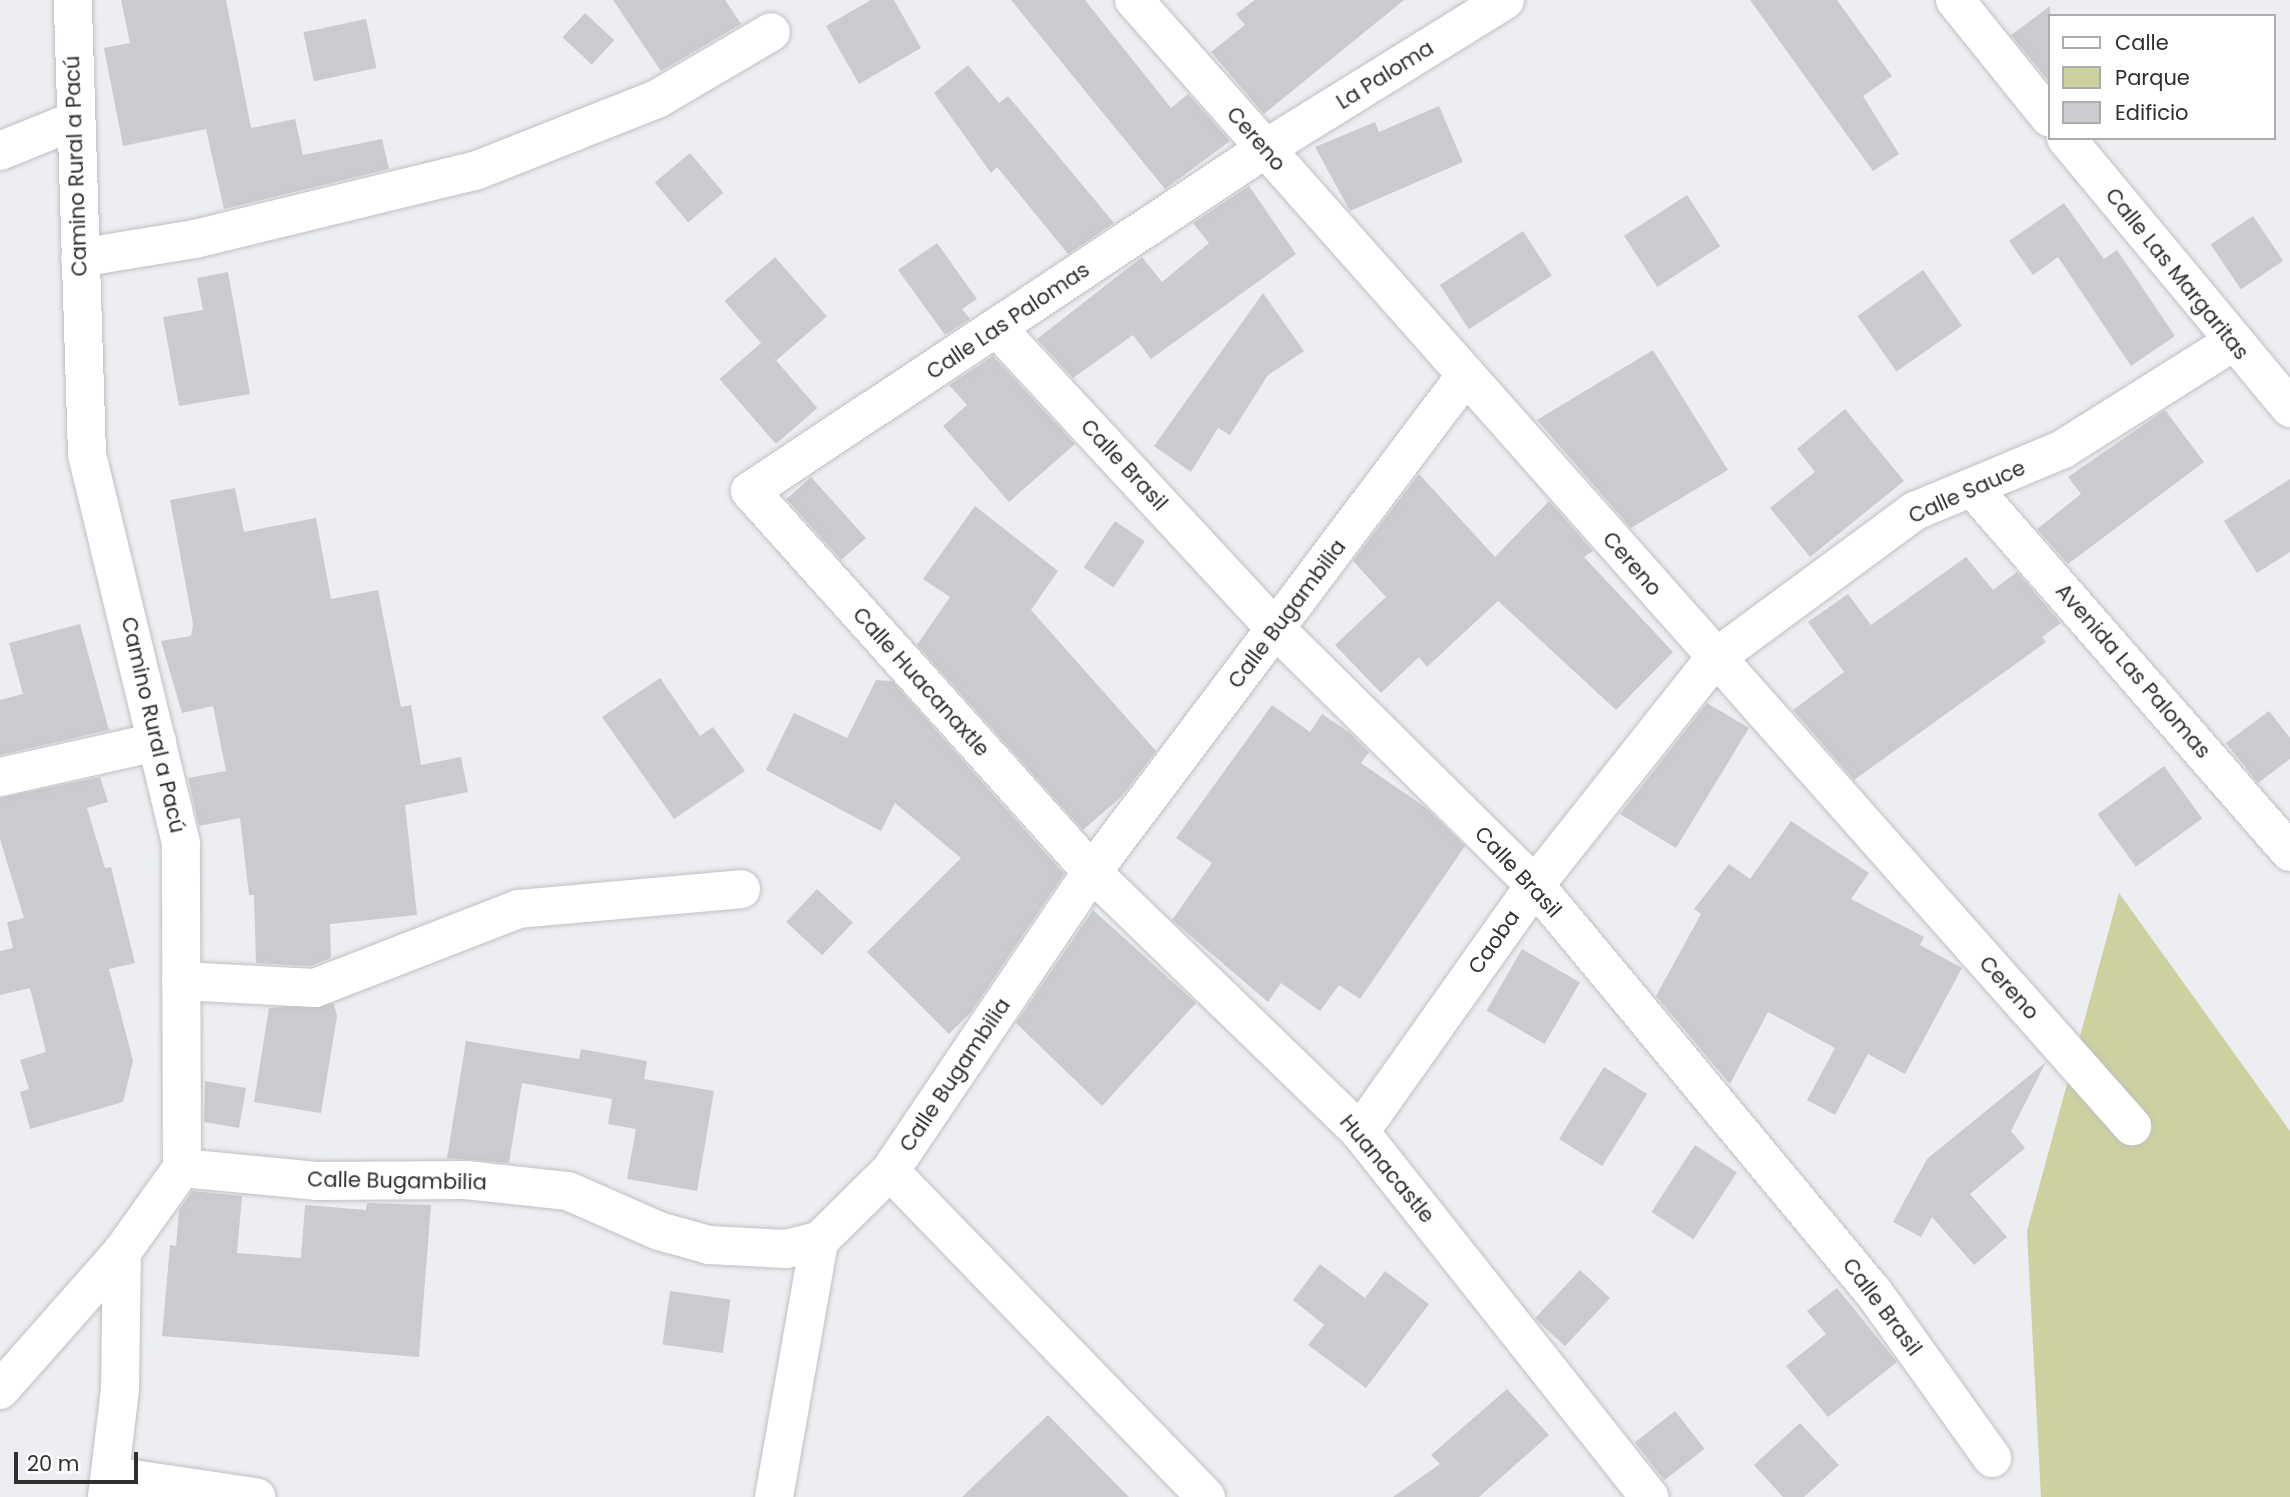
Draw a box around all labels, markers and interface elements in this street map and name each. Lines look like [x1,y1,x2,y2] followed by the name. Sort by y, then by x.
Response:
[2048,14,2276,140] legend
[2115,28,2169,57] text: Calle
[1332,35,1438,115] street label: La Paloma
[60,55,92,277] street label: Camino Rural a Pacú
[2115,63,2190,92] text: Parque
[2115,98,2189,127] text: Edificio
[1221,102,1291,176] street label: Cereno
[2100,183,2254,365] street label: Calle Las Margaritas
[922,257,1094,385] street label: Calle Las Palomas
[1075,414,1173,516] street label: Calle Brasil
[1905,455,2029,529] street label: Calle Sauce
[1597,527,1667,601] street label: Cereno
[1223,535,1351,693] street label: Calle Bugambilia
[2050,579,2216,763] street label: Avenida Las Palomas
[847,602,995,762] street label: Calle Huacanaxtle
[116,614,190,836] street label: Camino Rural a Pacú
[1469,821,1567,923] street label: Calle Brasil
[1463,905,1525,979] street label: Caoba
[1974,951,2044,1025] street label: Cereno
[894,994,1016,1156] street label: Calle Bugambilia
[1334,1110,1440,1228] street label: Huanacastle
[307,1167,487,1195] street label: Calle Bugambilia
[1837,1253,1927,1361] street label: Calle Brasil
[18,1438,142,1482] scale bar
[27,1449,80,1478] text: 20 m

